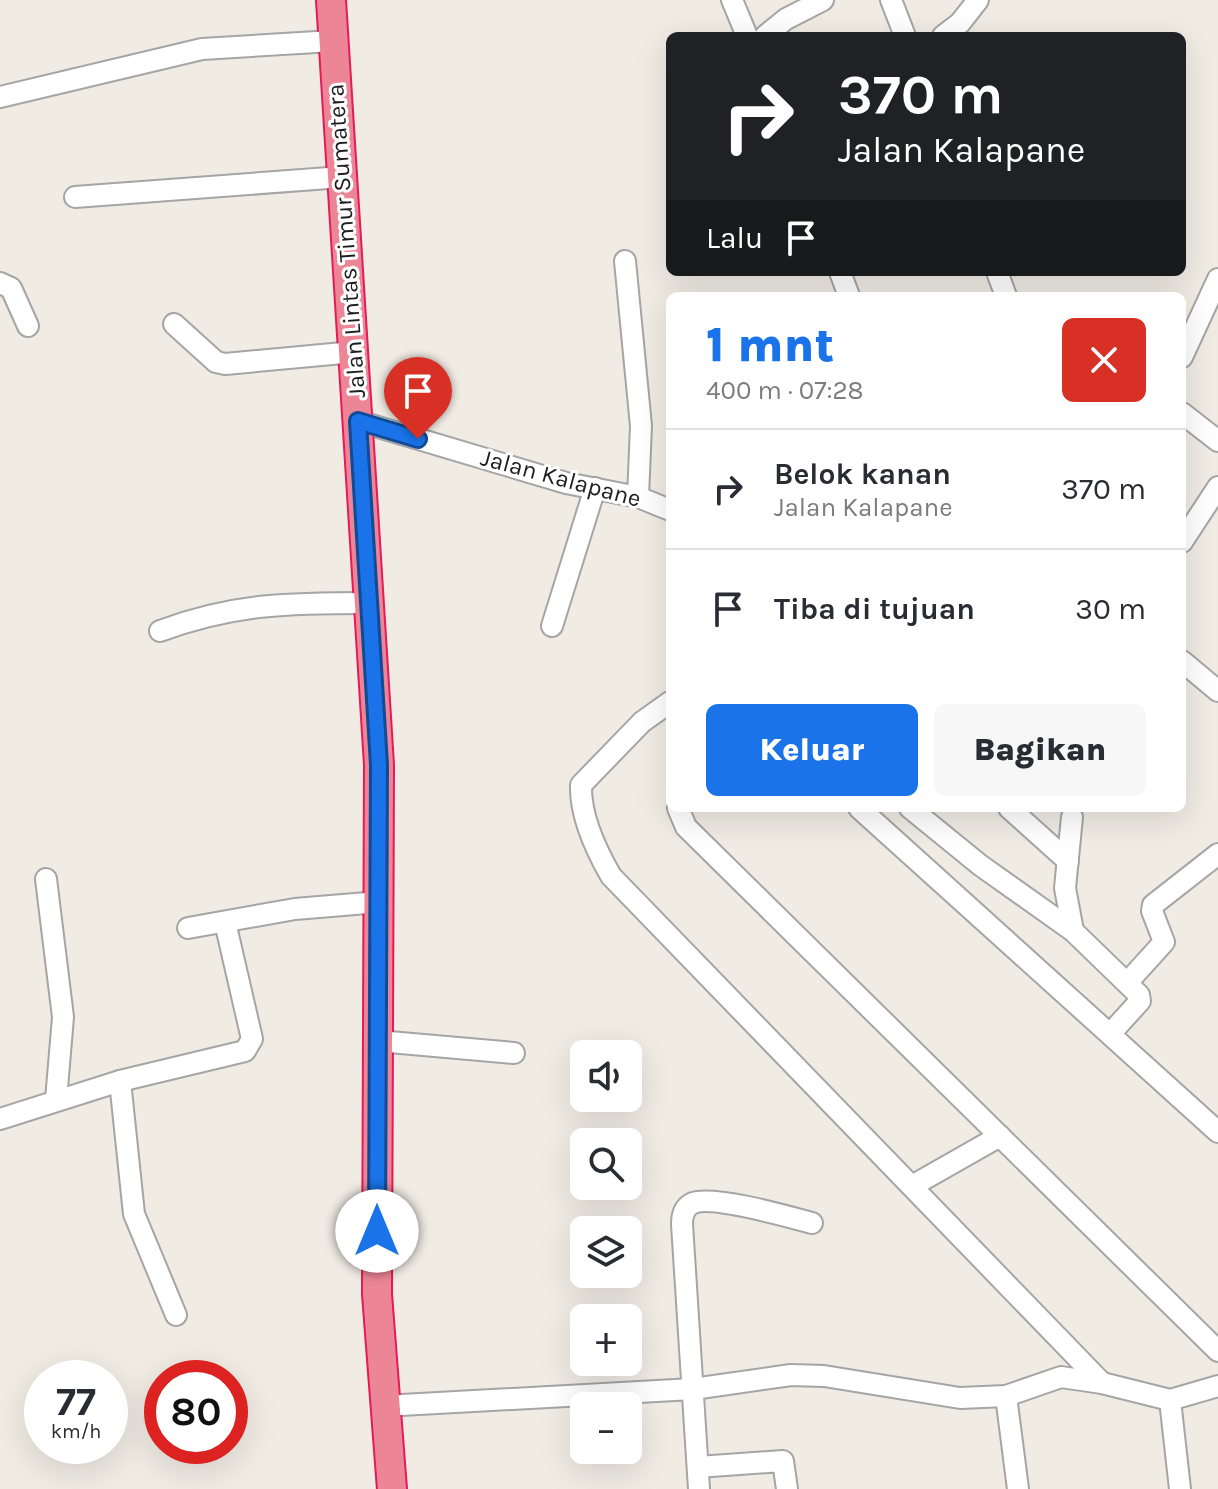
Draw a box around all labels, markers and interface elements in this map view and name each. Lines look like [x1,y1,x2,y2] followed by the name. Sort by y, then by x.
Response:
[838,62,1003,127] text: 370 m
[706,64,810,168] icon: right
[321,83,371,399] street label: Jalan Lintas Timur Sumatera
[838,129,1085,171] text: Jalan Kalapane
[779,216,823,260] icon: arrive
[706,220,763,256] text: Lalu
[706,317,834,373] text: 1 mnt
[1062,318,1146,402] button: close
[384,357,452,439] pin
[396,369,440,413] icon: arrive
[706,375,864,406] text: 400 m · 07:28
[478,443,644,513] street label: Jalan Kalapane
[774,456,951,492] text: Belok kanan
[706,467,750,511] icon: right
[1061,471,1146,507] text: 370 m
[774,492,953,523] text: Jalan Kalapane
[706,587,750,631] icon: arrive
[774,591,975,627] text: Tiba di tujuan
[1075,591,1146,627] text: 30 m
[706,704,918,796] button: Keluar
[934,704,1146,796] button: Bagikan
[570,1040,642,1464] map controls
[570,1040,642,1112] button: sound
[570,1128,642,1200] button: search
[335,1189,419,1273] position arrow
[570,1216,642,1288] button: layers
[570,1304,642,1376] button: +
[144,1360,248,1464] speed limit sign: 80
[56,1378,96,1425] text: 77
[570,1392,642,1464] button: −
[51,1420,101,1443] text: km/h

